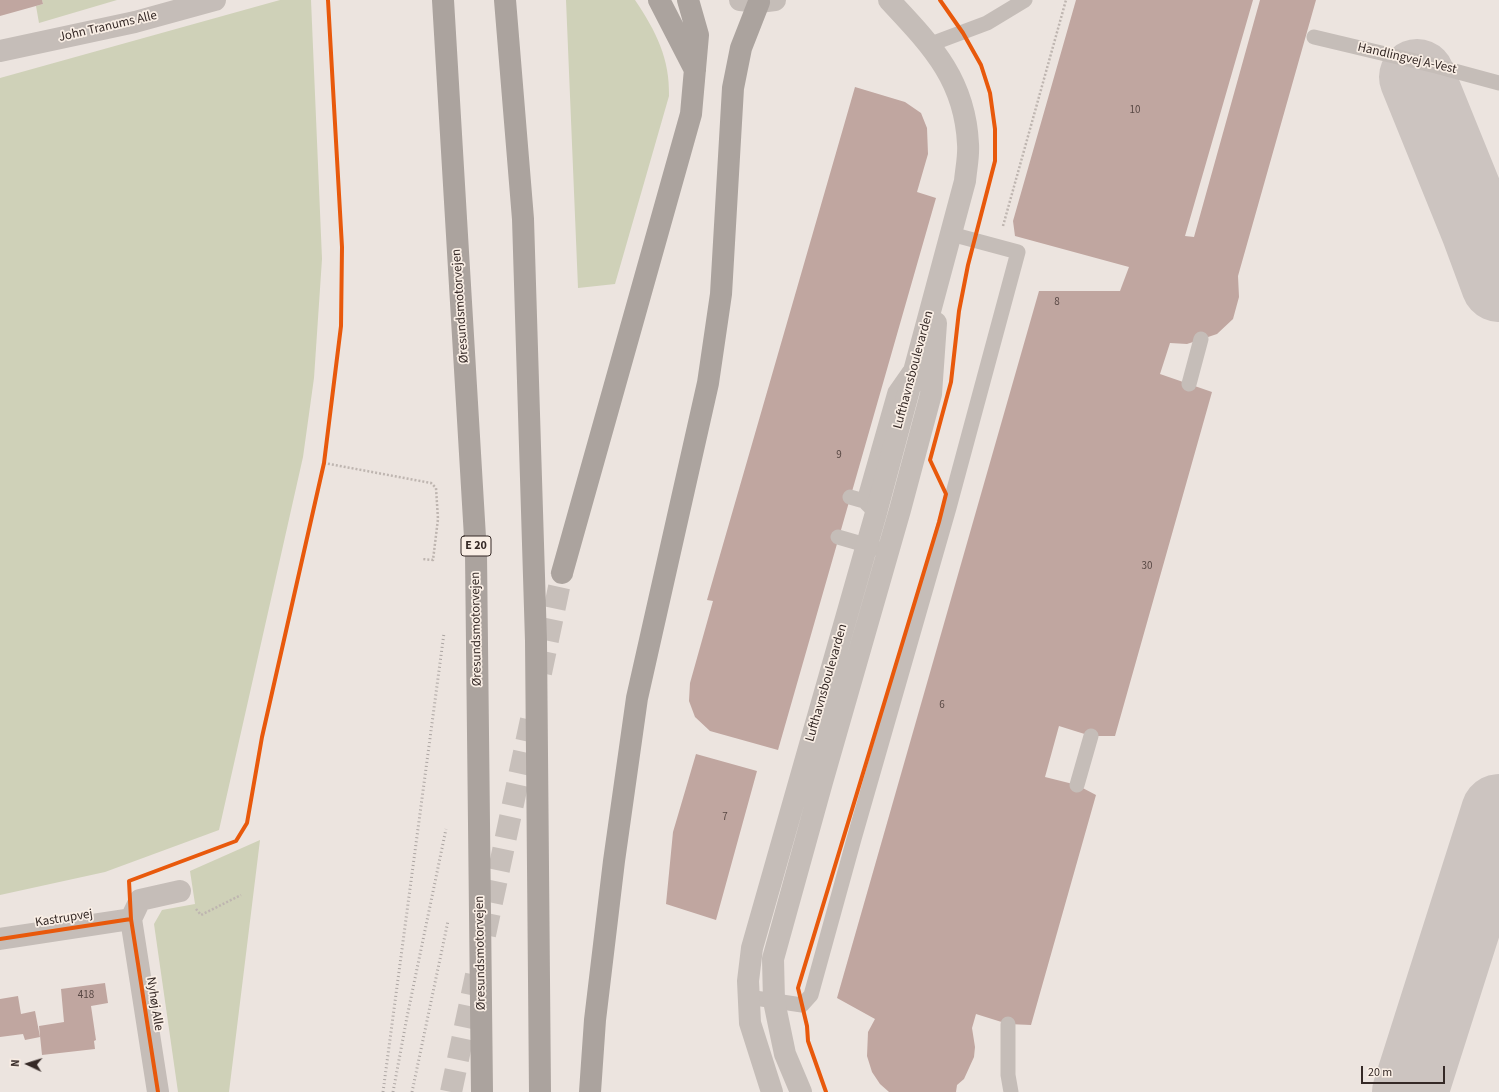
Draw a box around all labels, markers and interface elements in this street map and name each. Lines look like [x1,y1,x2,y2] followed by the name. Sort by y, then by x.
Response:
[57,8,159,46] street label: John Tranums Alle
[1356,40,1458,78] street label: Handlingvej A-Vest
[1130,104,1140,118] house number: 10
[449,248,473,364] street label: Øresundsmotorvejen
[1054,296,1060,310] house number: 8
[891,309,937,431] street label: Lufthavnsboulevarden
[836,449,842,463] house number: 9
[461,536,491,556] road number: E 20
[1142,560,1152,574] house number: 30
[468,572,486,686] street label: Øresundsmotorvejen
[803,622,851,744] street label: Lufthavnsboulevarden
[939,699,945,713] house number: 6
[722,811,728,825] house number: 7
[472,896,490,1010] street label: Øresundsmotorvejen
[34,907,94,931] street label: Kastrupvej
[142,976,166,1032] street label: Nyhøj Alle
[78,989,94,1003] house number: 418
[8,1044,48,1084] north arrow
[1363,1058,1447,1084] scale bar
[8,1059,23,1067] text: N
[1368,1064,1392,1081] text: 20 m

